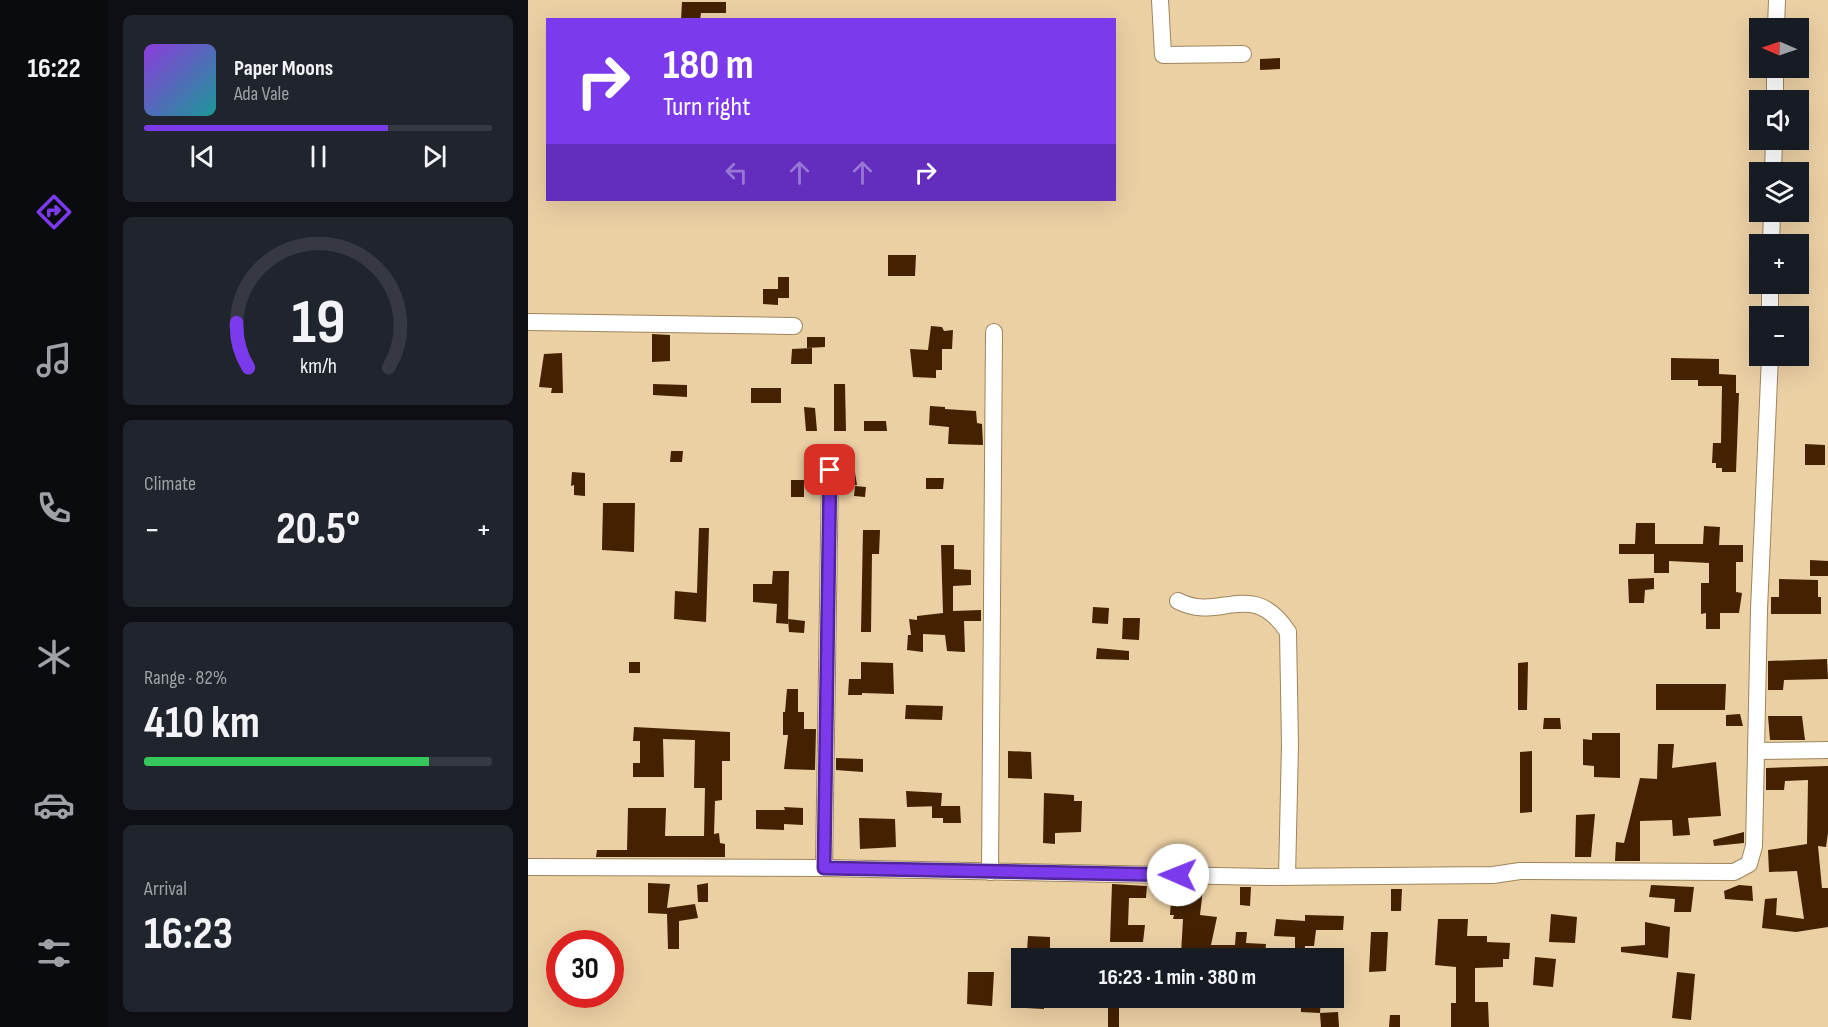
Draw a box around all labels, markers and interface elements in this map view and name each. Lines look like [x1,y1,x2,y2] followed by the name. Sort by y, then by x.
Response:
[1749,18,1809,78] north arrow
[1749,18,1809,366] map controls
[663,40,754,91] text: 180 m
[564,42,642,120] icon: right
[28,53,81,85] text: 16:22
[234,55,333,82] text: Paper Moons
[234,82,289,106] text: Ada Vale
[1749,90,1809,150] button: sound
[663,91,750,123] text: Turn right
[186,140,219,173] icon: previous
[302,140,335,173] icon: pause
[418,140,451,173] icon: next
[720,156,753,189] icon: left
[783,156,816,189] icon: ahead
[846,156,879,189] icon: ahead
[909,156,942,189] icon: right
[1749,162,1809,222] button: layers
[33,191,75,233] icon: directions
[1749,234,1809,294] button: +
[291,286,345,361] text: 19
[1749,306,1809,366] button: −
[33,339,75,381] icon: music
[299,355,337,380] text: km/h
[804,444,855,495] pin
[813,453,846,486] icon: arrive
[144,472,196,496] text: Climate
[33,487,75,529] icon: phone
[276,502,360,557] text: 20.5°
[144,510,160,550] text: −
[476,510,492,550] text: +
[33,636,75,678] icon: climate
[144,666,227,690] text: Range · 82%
[144,696,260,751] text: 410 km
[33,784,75,826] icon: car
[1146,843,1210,907] position arrow
[144,877,187,901] text: Arrival
[144,907,233,962] text: 16:23
[546,930,624,1008] speed limit sign: 30
[33,932,75,974] icon: filters
[1099,964,1256,991] text: 16:23 · 1 min · 380 m

